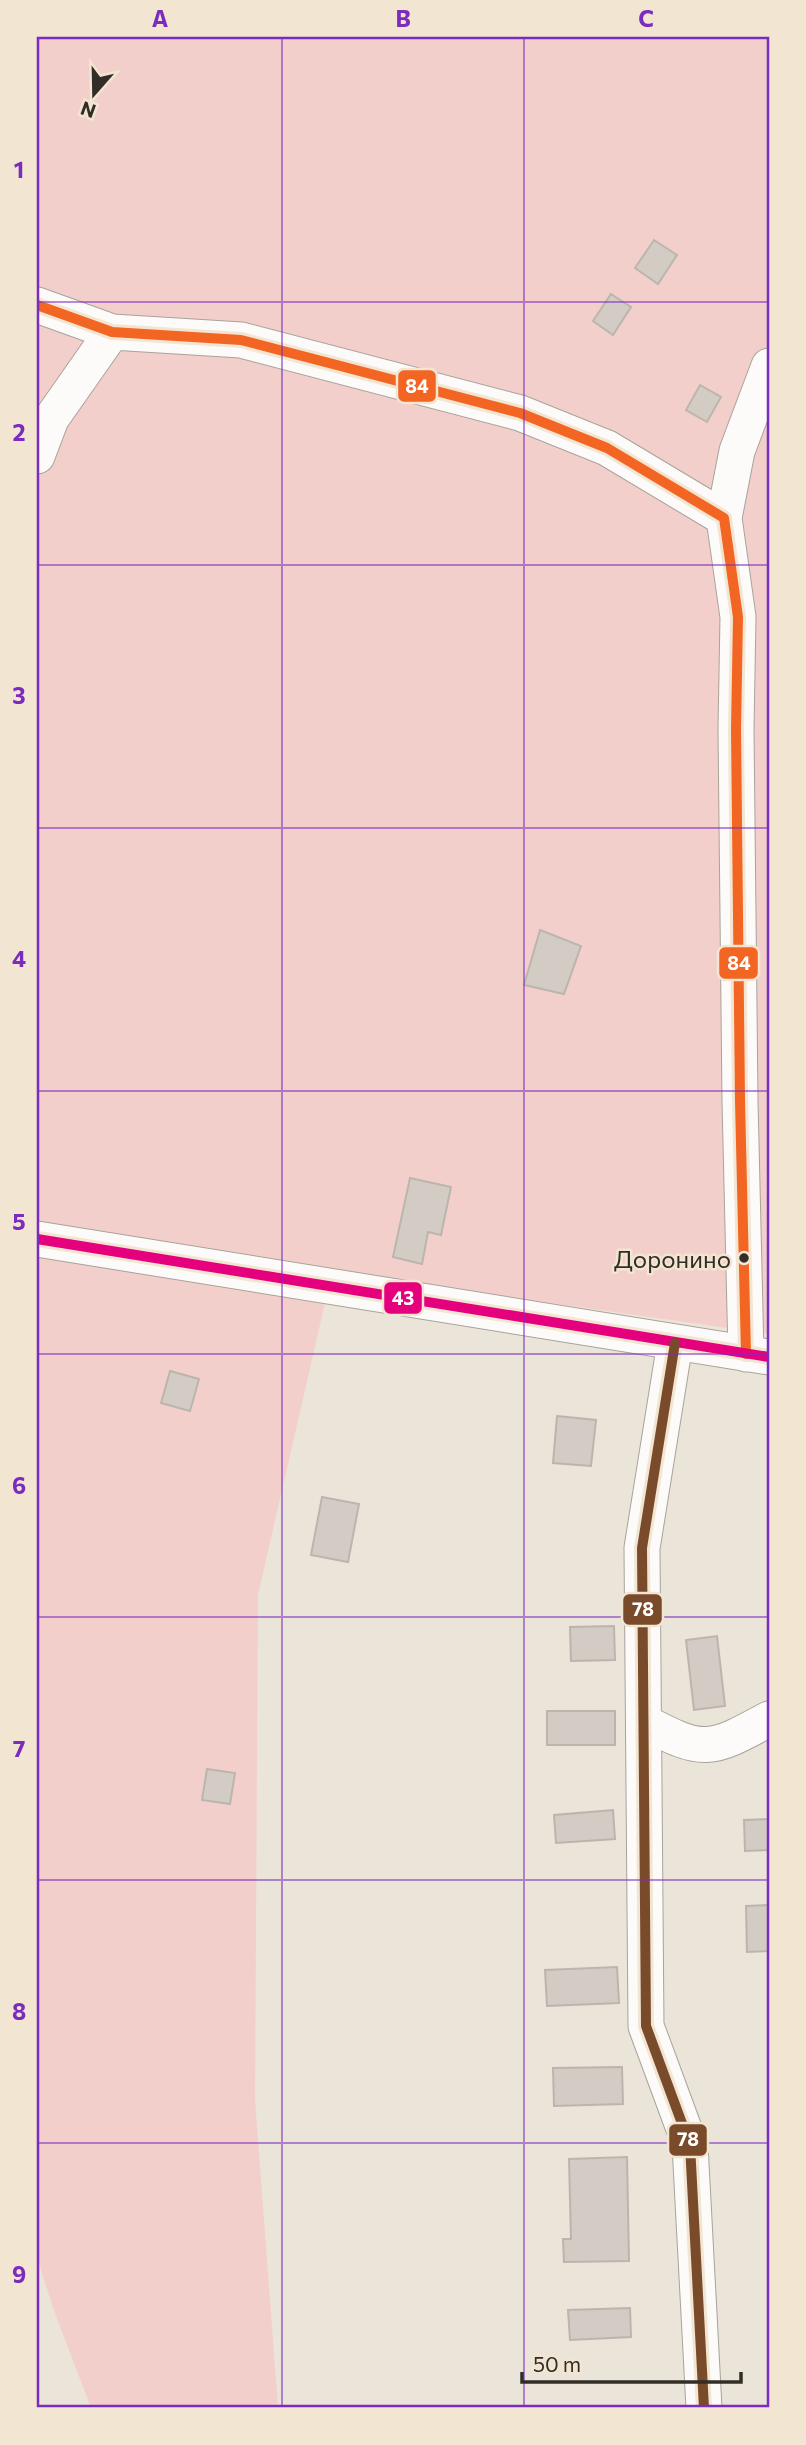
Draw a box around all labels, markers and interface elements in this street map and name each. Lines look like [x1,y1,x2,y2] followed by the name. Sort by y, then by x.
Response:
[152,4,169,32] text: A
[395,4,411,32] text: B
[638,4,654,32] text: C
[60,60,130,130] north arrow
[77,97,99,124] text: N
[14,155,24,183] text: 1
[397,369,437,403] line badge: 84
[405,374,429,397] text: 84
[12,418,26,446] text: 2
[12,681,26,709] text: 3
[12,944,26,972] text: 4
[718,946,759,980] line badge: 84
[727,951,751,974] text: 84
[12,1207,26,1235] text: 5
[614,1244,731,1273] place label: Доронино
[737,1251,751,1265] marker: Доронино
[383,1281,423,1315] line badge: 43
[392,1286,414,1309] text: 43
[12,1471,26,1499] text: 6
[622,1593,663,1626] line badge: 78
[632,1597,654,1620] text: 78
[13,1734,25,1762] text: 7
[12,1997,26,2025] text: 8
[668,2123,708,2157] line badge: 78
[677,2127,699,2150] text: 78
[12,2260,26,2288] text: 9
[522,2340,741,2384] scale bar
[533,2351,581,2376] text: 50 m

